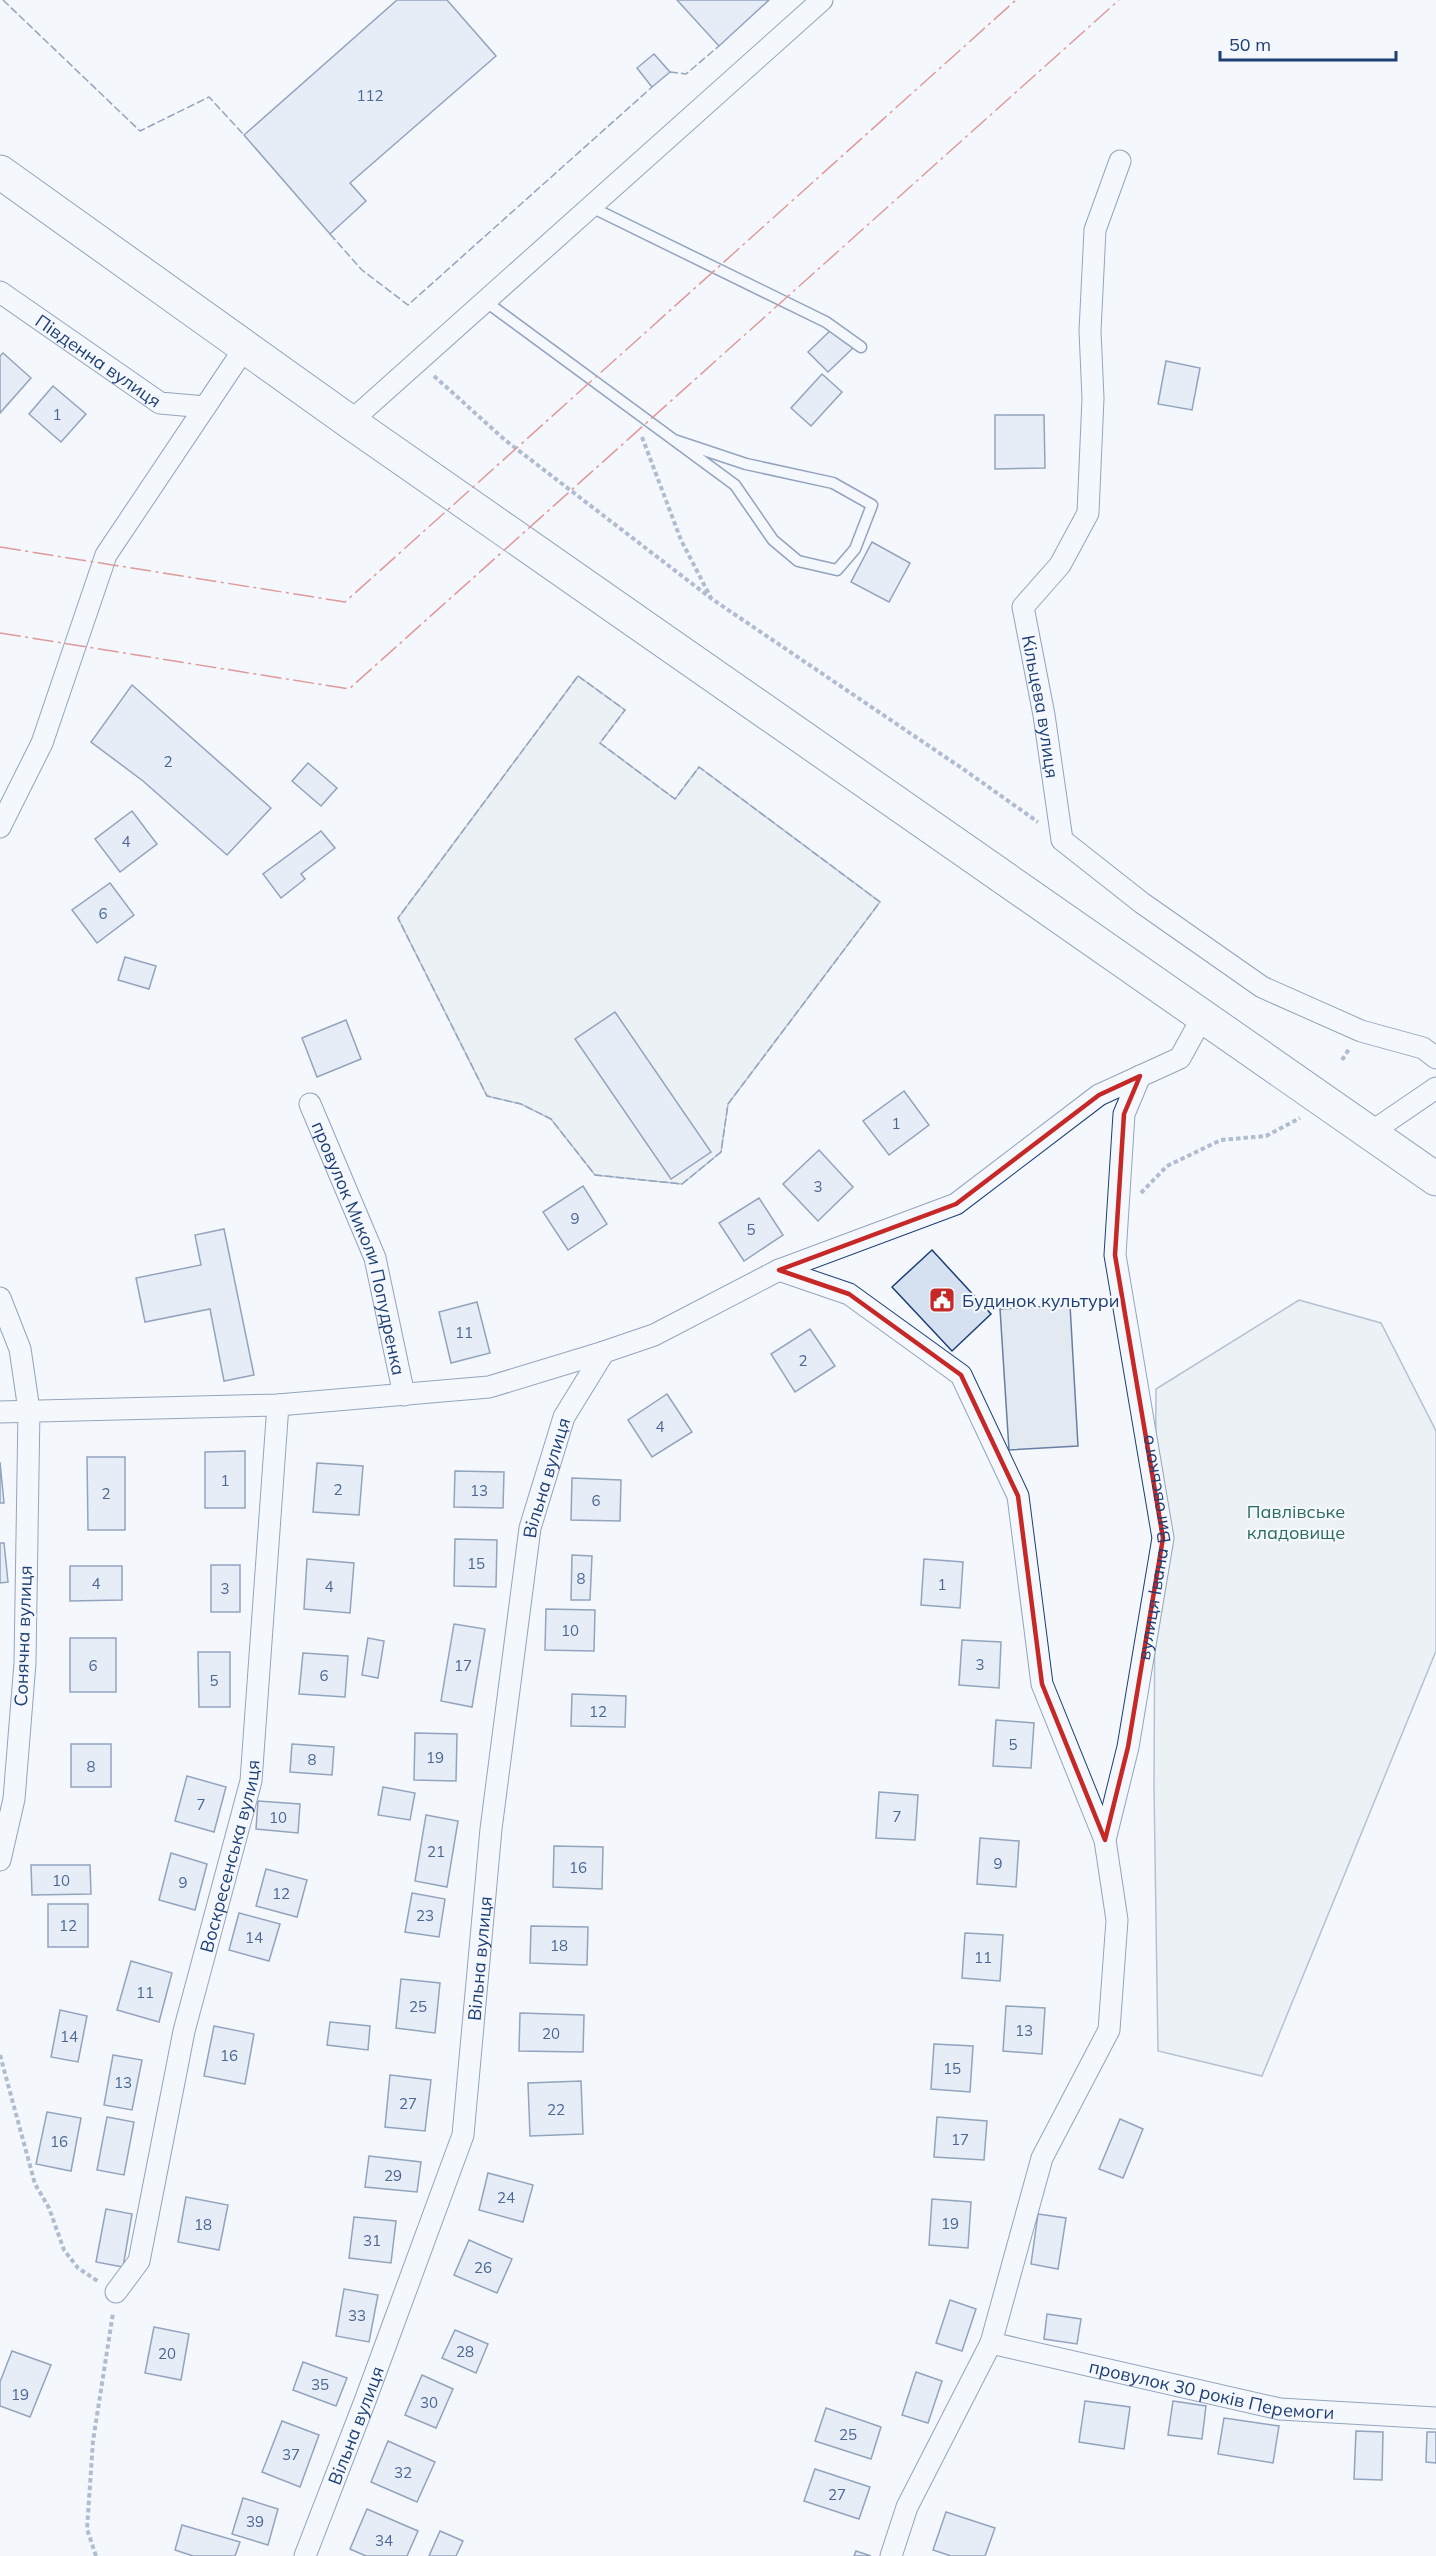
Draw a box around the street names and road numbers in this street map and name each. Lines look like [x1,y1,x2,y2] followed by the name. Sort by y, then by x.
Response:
[31,309,166,412] street label: Південна вулиця
[1017,633,1064,780] street label: Кільцева вулиця
[307,1118,411,1377] street label: провулок Миколи Попудренка
[517,1415,575,1539] street label: Вільна вулиця
[1131,1434,1175,1662] street label: вулиця Івана Виговського
[9,1565,37,1707] street label: Сонячна вулиця
[194,1759,264,1955] street label: Воскресенська вулиця
[462,1895,496,2022] street label: Вільна вулиця
[1087,2354,1335,2424] street label: провулок 30 років Перемоги
[322,2363,388,2488] street label: Вільна вулиця

